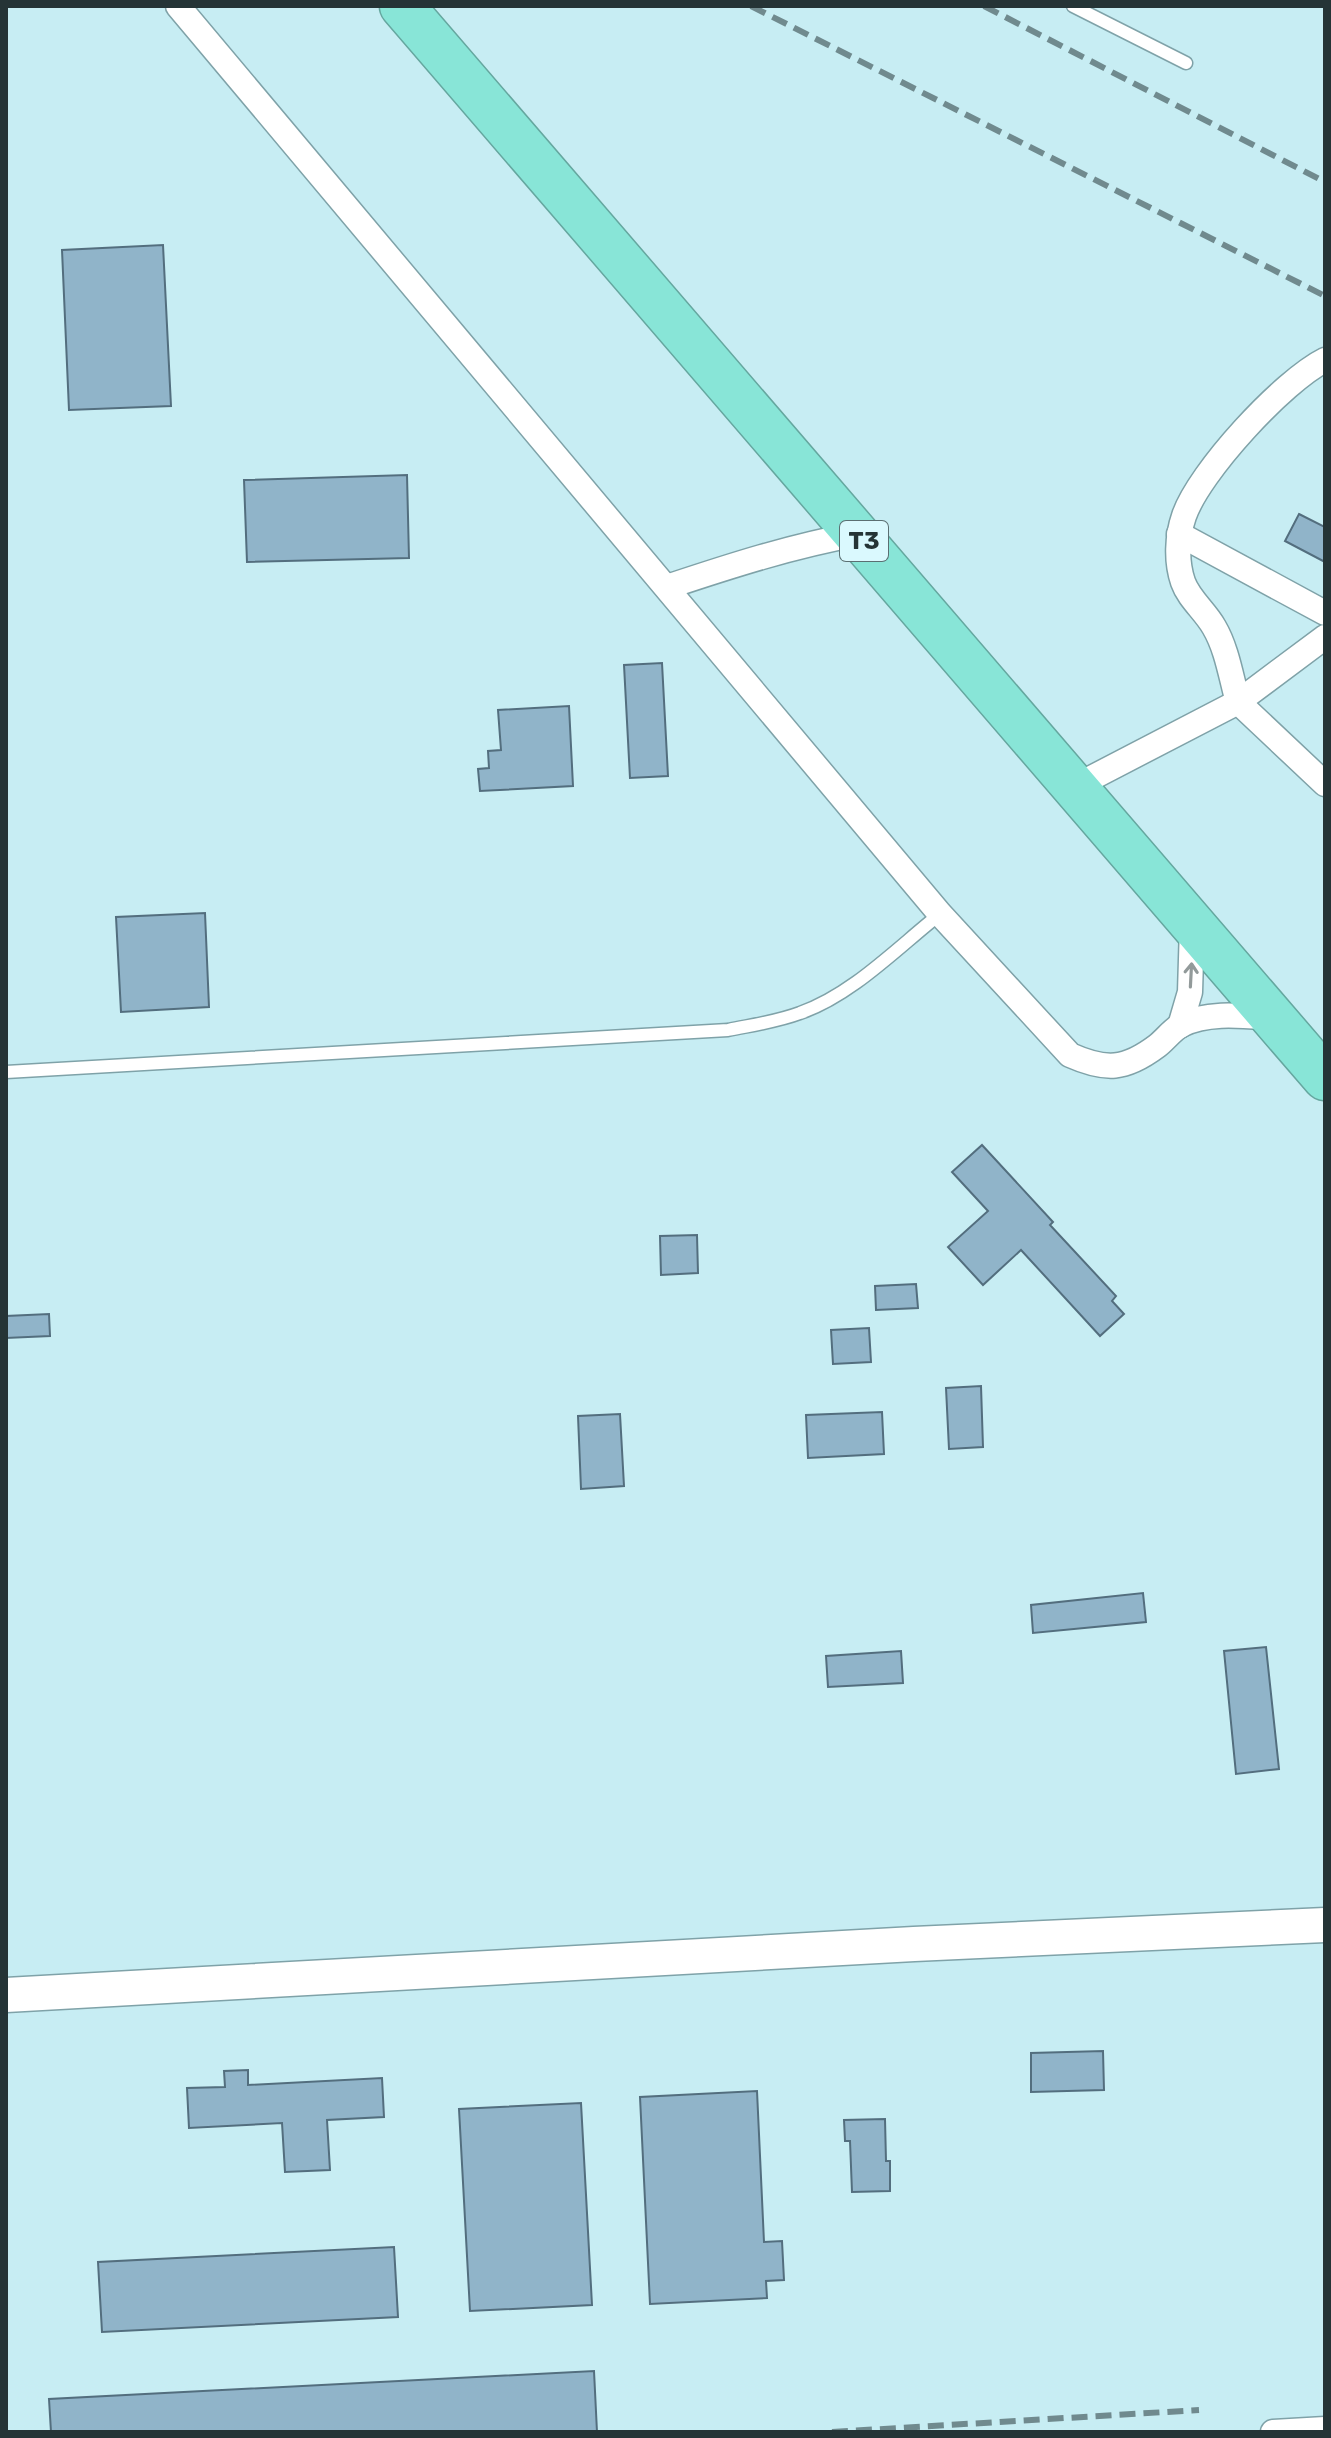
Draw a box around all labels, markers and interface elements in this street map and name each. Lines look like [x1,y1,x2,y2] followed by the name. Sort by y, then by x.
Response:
[840,521,888,561] road number: T3
[1184,962,1199,989] one-way arrow

